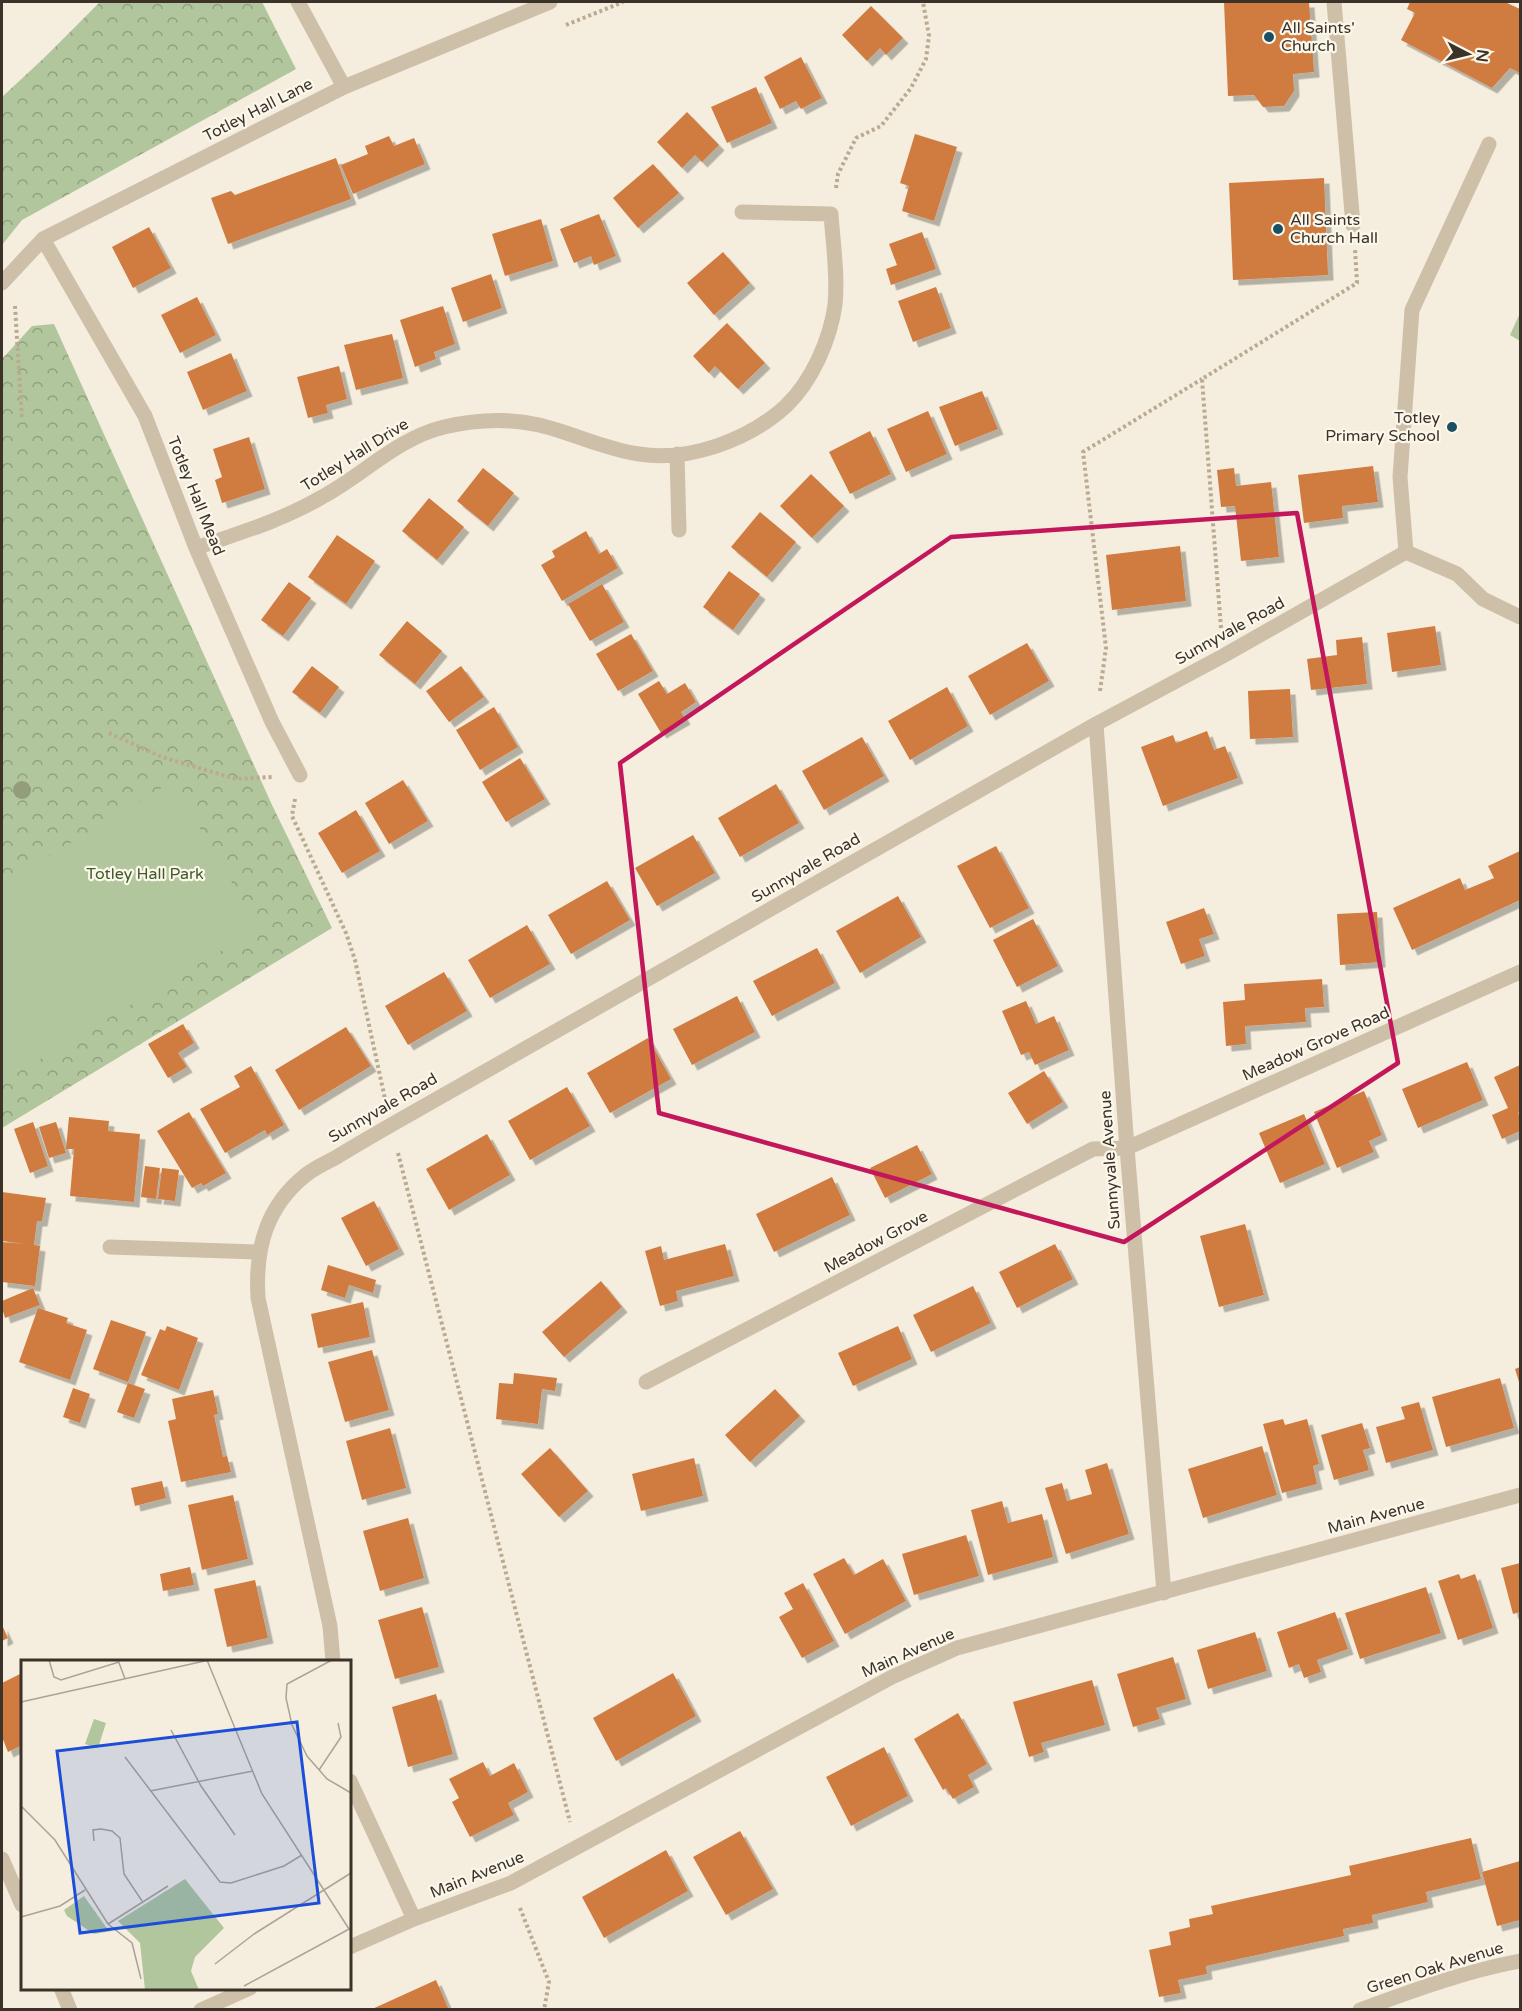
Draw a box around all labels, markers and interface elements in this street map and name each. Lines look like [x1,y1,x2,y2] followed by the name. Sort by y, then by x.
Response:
[1281,18,1355,56] place label: All Saints' Church
[1438,24,1498,84] north arrow
[1262,30,1276,44] marker: All Saints' Church
[1471,48,1493,63] text: N
[200,74,316,146] street label: Totley Hall Lane
[1290,210,1378,248] place label: All Saints Church Hall
[1271,222,1285,236] marker: All Saints Church Hall
[1325,408,1440,446] place label: Totley Primary School
[298,414,412,496] street label: Totley Hall Drive
[1445,420,1459,434] marker: Totley Primary School
[163,433,229,559] street label: Totley Hall Mead
[1172,593,1288,669] street label: Sunnyvale Road
[748,829,864,907] street label: Sunnyvale Road
[86,864,204,884] park label: Totley Hall Park
[1239,1002,1393,1086] street label: Meadow Grove Road
[325,1069,441,1147] street label: Sunnyvale Road
[1095,1090,1125,1230] street label: Sunnyvale Avenue
[821,1206,931,1278] street label: Meadow Grove
[1325,1493,1427,1539] street label: Main Avenue
[858,1624,958,1682] street label: Main Avenue
[21,1660,351,1990] inset map
[427,1847,527,1903] street label: Main Avenue
[1364,1938,1506,1998] street label: Green Oak Avenue

